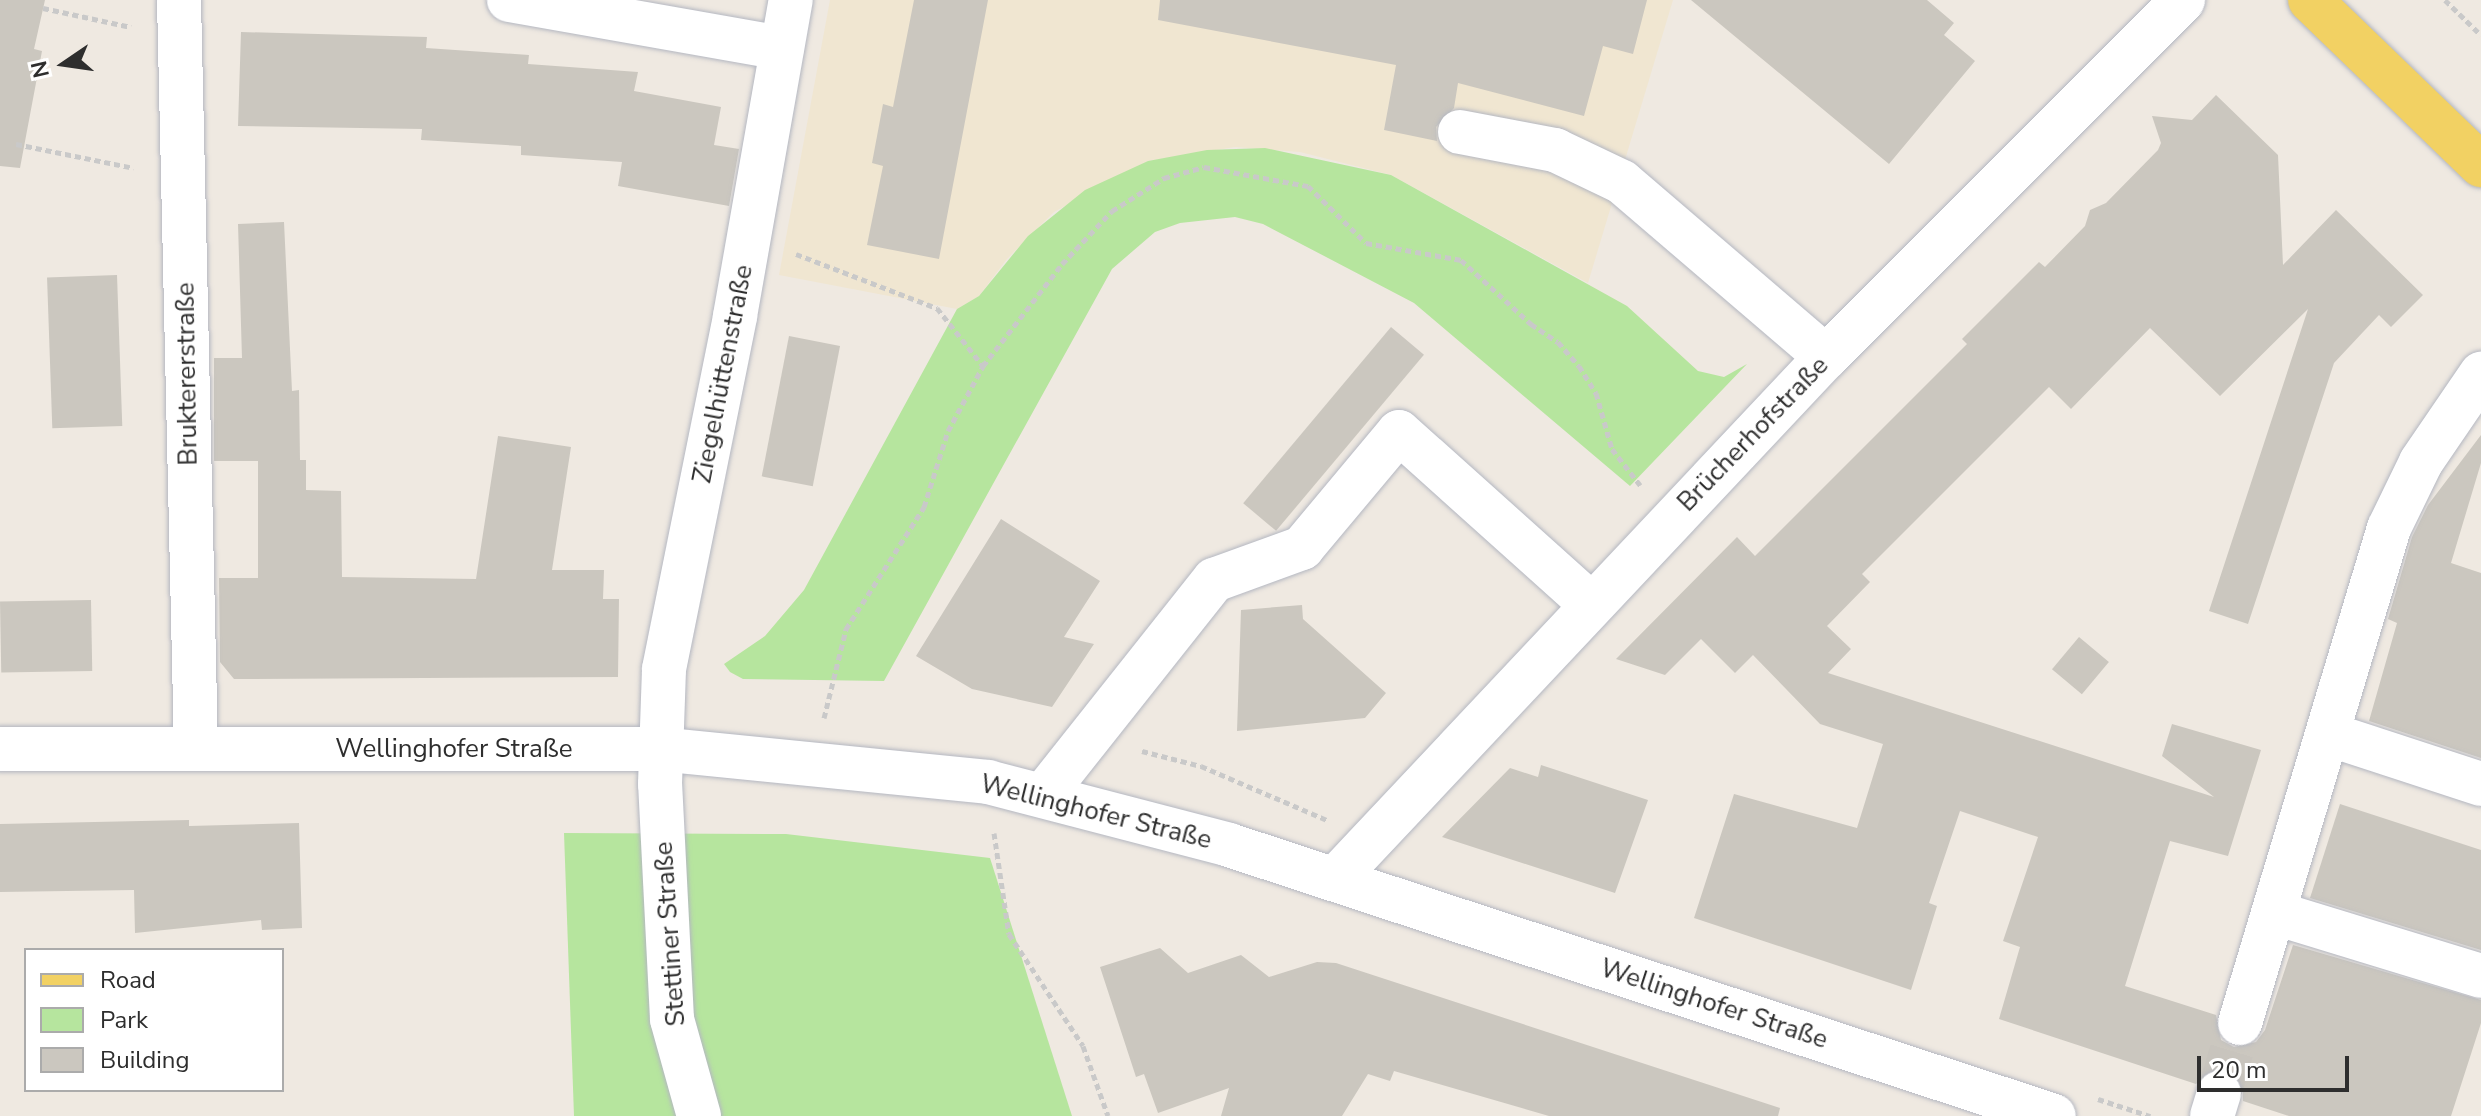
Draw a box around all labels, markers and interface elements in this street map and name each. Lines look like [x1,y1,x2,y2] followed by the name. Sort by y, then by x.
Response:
[24,24,104,104] north arrow
[24,58,57,81] text: N
[687,262,759,486] street label: Ziegelhüttenstraße
[170,282,204,466] street label: Bruktererstraße
[1671,350,1835,518] street label: Brücherhofstraße
[335,733,573,765] street label: Wellinghofer Straße
[977,768,1215,856] street label: Wellinghofer Straße
[648,841,692,1027] street label: Stettiner Straße
[24,948,284,1092] legend
[1596,952,1832,1056] street label: Wellinghofer Straße
[100,964,156,996] text: Road
[100,1004,148,1036] text: Park
[2201,1040,2353,1090] scale bar
[100,1044,190,1076] text: Building
[2211,1054,2267,1086] text: 20 m

